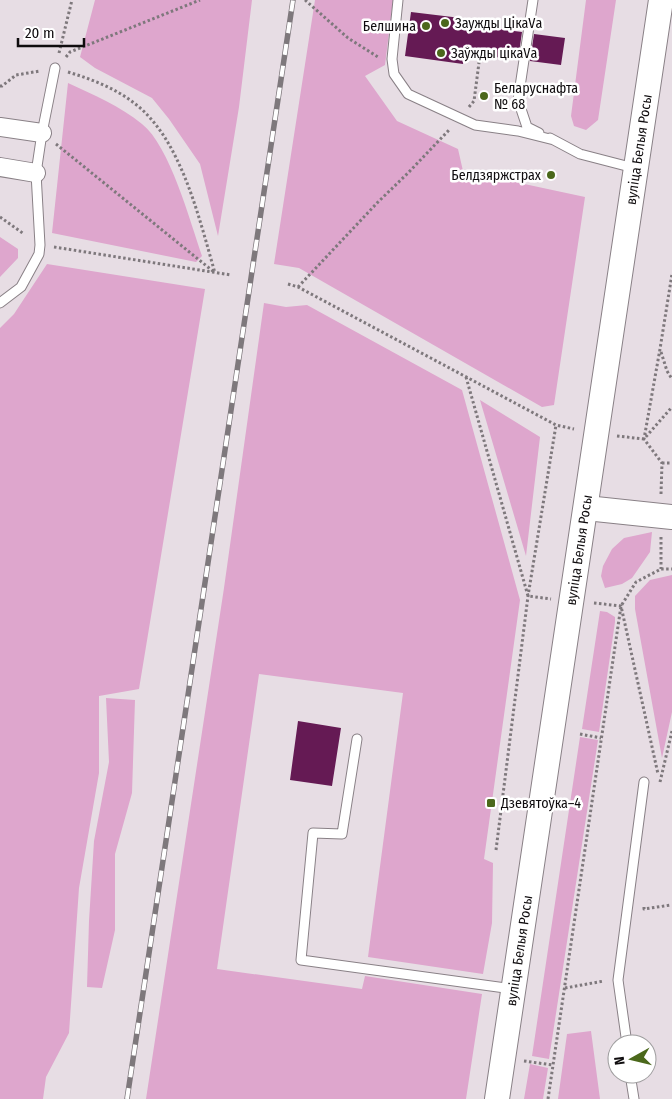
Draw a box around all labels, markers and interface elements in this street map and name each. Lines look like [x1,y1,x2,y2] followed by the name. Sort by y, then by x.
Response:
[18,15,84,47] scale bar
[455,15,542,32] place label: Заужды ЦікаVа
[439,17,451,29] marker: Заужды ЦікаVа
[363,18,416,35] place label: Белшина
[420,20,432,32] marker: Белшина
[25,24,55,42] text: 20 m
[451,45,537,62] place label: Заўжды цікаVа
[435,47,447,59] marker: Заўжды цікаVа
[494,80,578,113] place label: Беларуснафта № 68
[478,90,490,102] marker: Беларуснафта № 68
[622,93,655,206] street label: вуліца Белыя Росы
[451,167,542,184] place label: Белдзяржстрах
[545,169,557,181] marker: Белдзяржстрах
[562,494,596,607] street label: вуліца Белыя Росы
[500,795,581,812] place label: Дзевятоўка–4
[485,797,497,809] marker: Дзевятоўка–4
[502,894,536,1007] street label: вуліца Белыя Росы
[607,1034,657,1084] north arrow
[611,1055,629,1066] text: N

